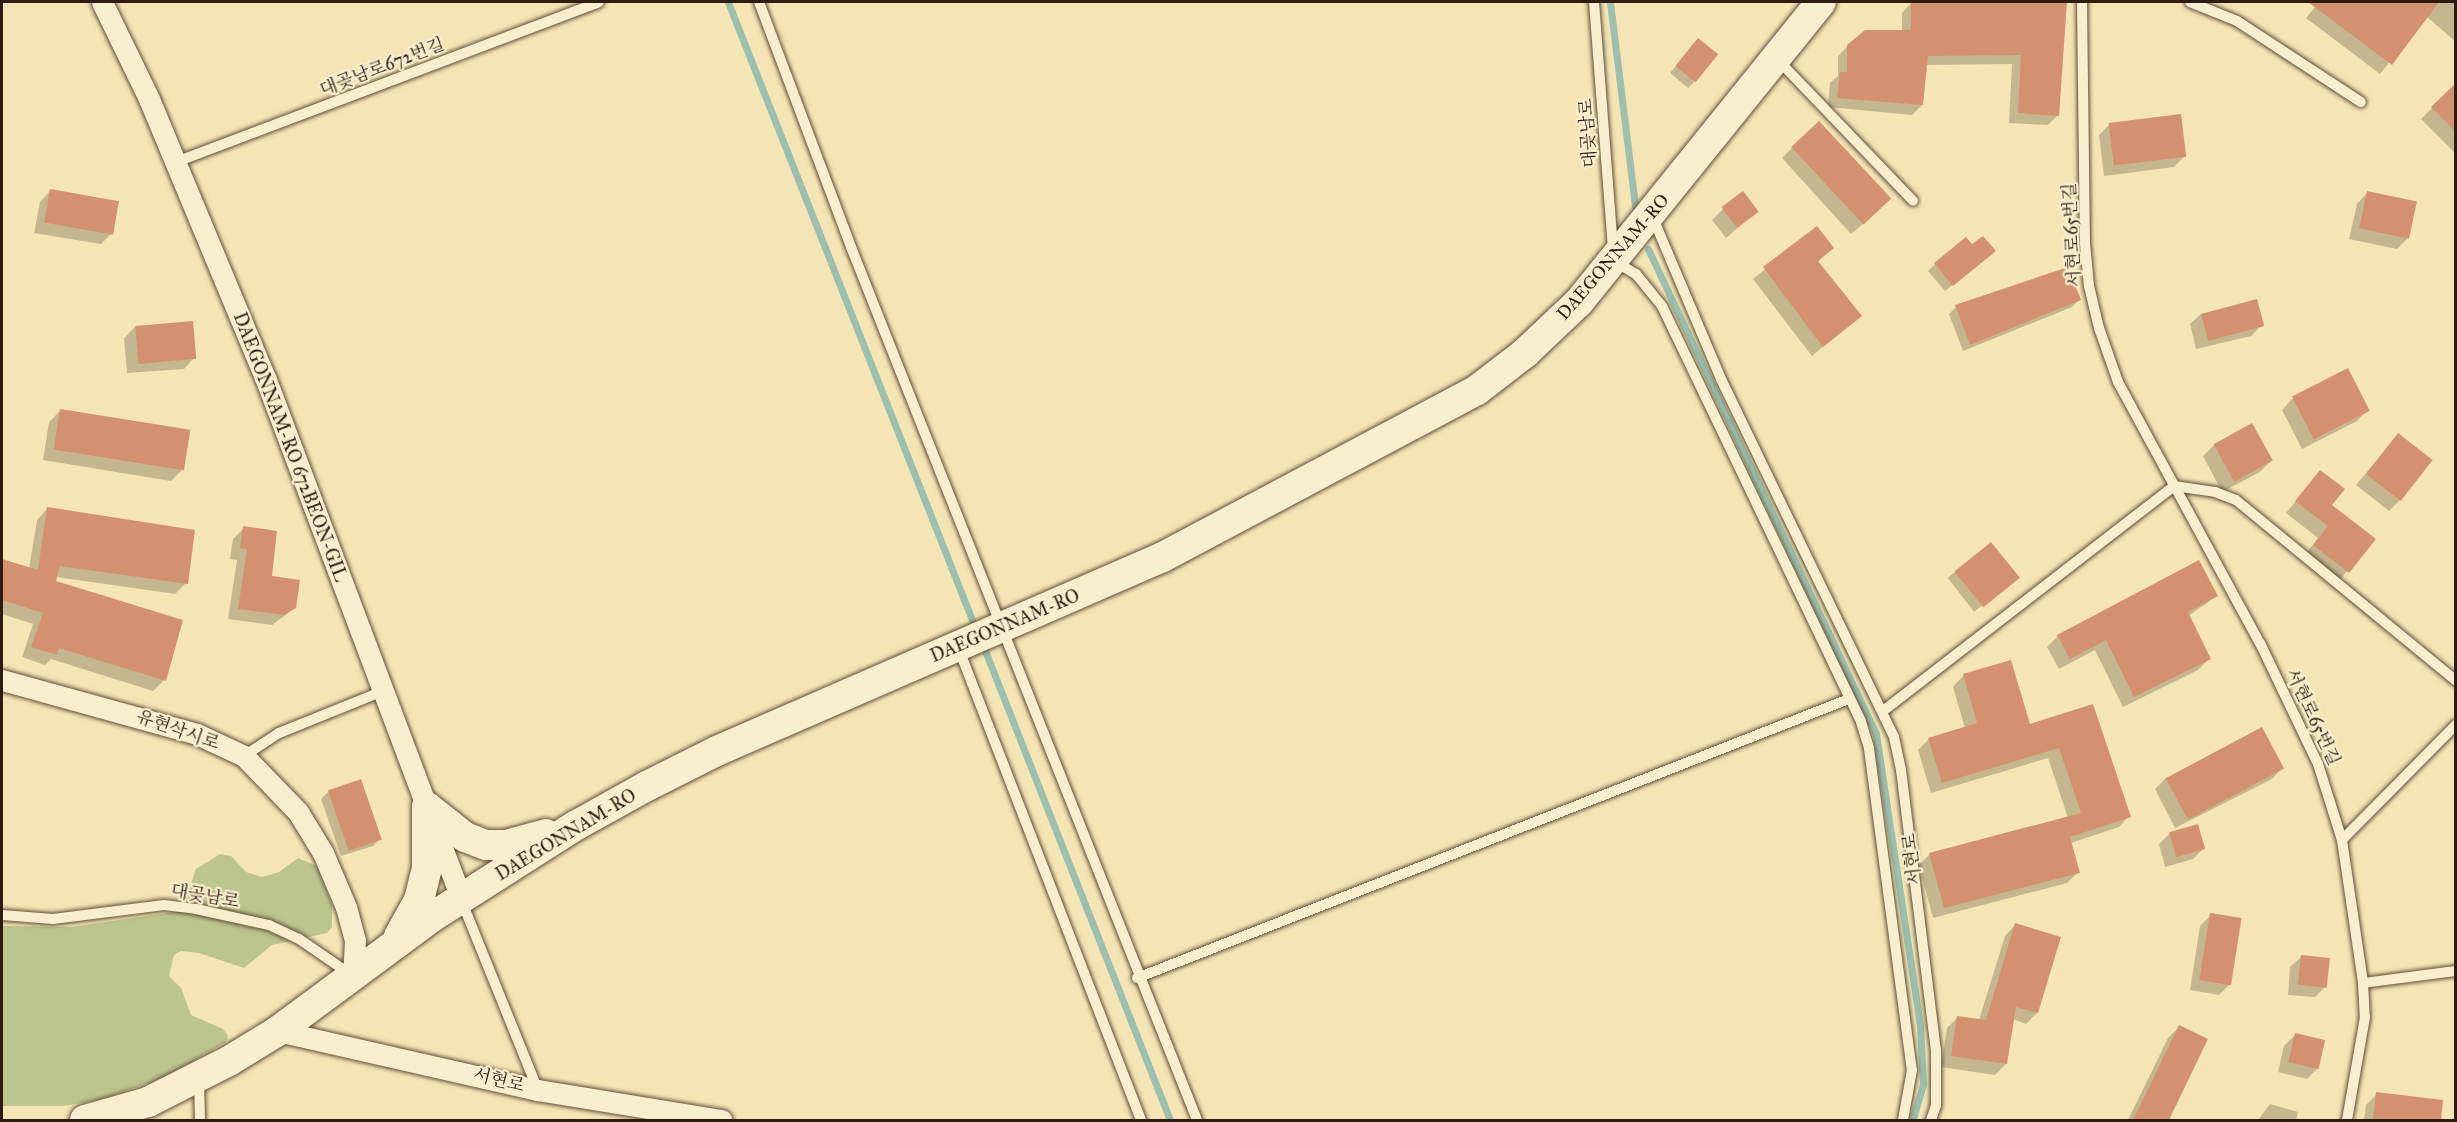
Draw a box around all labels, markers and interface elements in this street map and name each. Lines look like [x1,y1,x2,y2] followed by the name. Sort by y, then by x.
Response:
[316,33,448,101] street label: 대곶남로672번길
[1575,98,1601,168] street label: 대곶남로
[2058,182,2086,288] street label: 서현로65번길
[1552,190,1674,324] street label: DAEGONNAM-RO
[229,309,351,585] street label: DAEGONNAM-RO 672BEON-GIL
[927,585,1083,667] street label: DAEGONNAM-RO
[2281,665,2345,769] street label: 서현로65번길
[133,706,223,754] street label: 유현삭시로
[492,785,640,885] street label: DAEGONNAM-RO
[1898,832,1926,886] street label: 서현로
[169,879,241,913] street label: 대곶남로
[471,1063,527,1097] street label: 서현로

